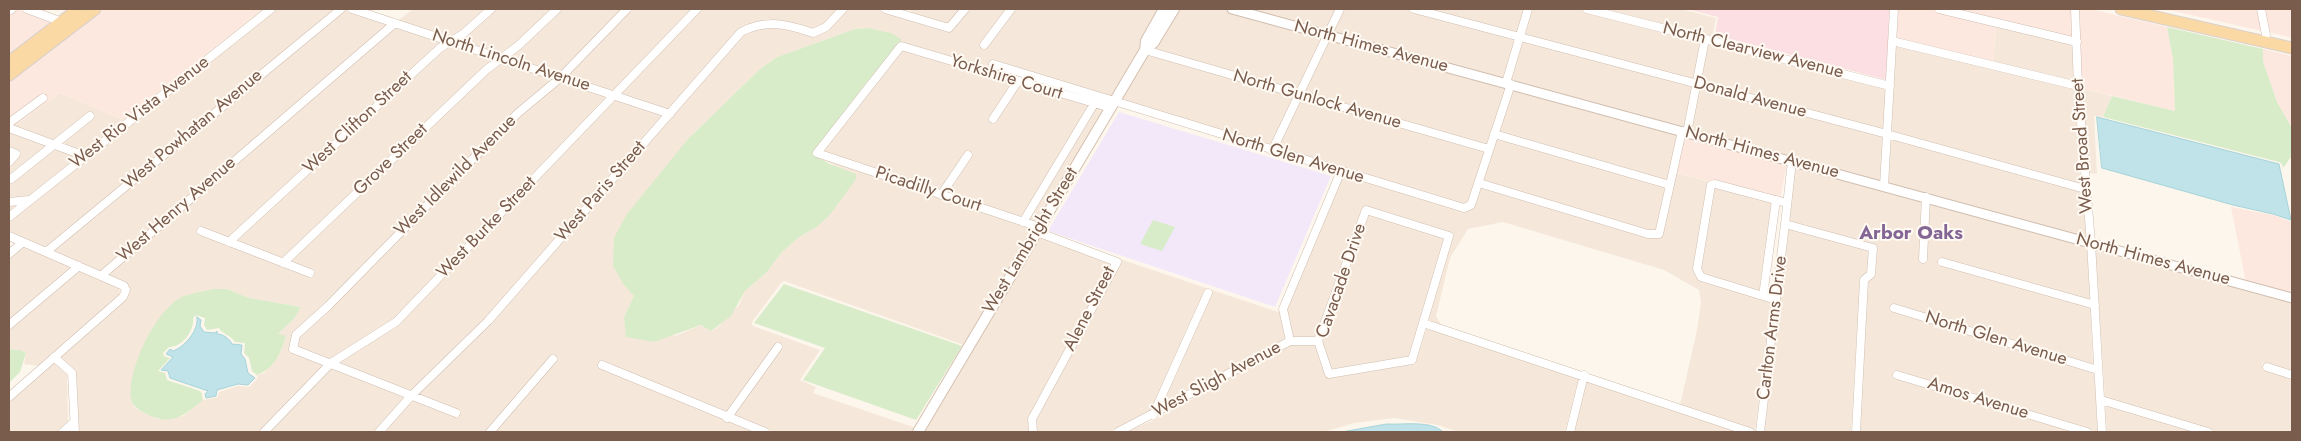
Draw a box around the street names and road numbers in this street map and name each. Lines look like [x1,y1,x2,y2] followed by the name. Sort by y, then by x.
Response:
[1292,16,1450,78] street label: North Himes Avenue
[1660,18,1846,84] street label: North Clearview Avenue
[429,25,593,97] street label: North Lincoln Avenue
[947,51,1065,105] street label: Yorkshire Court
[66,52,214,174] street label: West Rio Vista Avenue
[119,65,267,195] street label: West Powhatan Avenue
[1230,66,1404,134] street label: North Gunlock Avenue
[299,67,417,179] street label: West Clifton Street
[1691,73,1809,123] street label: Donald Avenue
[2067,78,2099,214] street label: West Broad Street
[391,111,521,241] street label: West Idlewild Avenue
[349,119,433,201] street label: Grove Street
[1683,122,1841,184] street label: North Himes Avenue
[1219,125,1367,189] street label: North Glen Avenue
[551,137,651,247] street label: West Paris Street
[113,153,241,267] street label: West Henry Avenue
[872,163,984,217] street label: Picadilly Court
[979,164,1083,318] street label: West Lambright Street
[433,172,541,284] street label: West Burke Street
[1312,221,1372,341] street label: Cavacade Drive
[2074,229,2232,291] street label: North Himes Avenue
[1753,255,1793,401] street label: Carlton Arms Drive
[1059,263,1121,355] street label: Alene Street
[1922,307,2070,371] street label: North Glen Avenue
[1149,337,1285,423] street label: West Sligh Avenue
[1925,373,2031,425] street label: Amos Avenue

